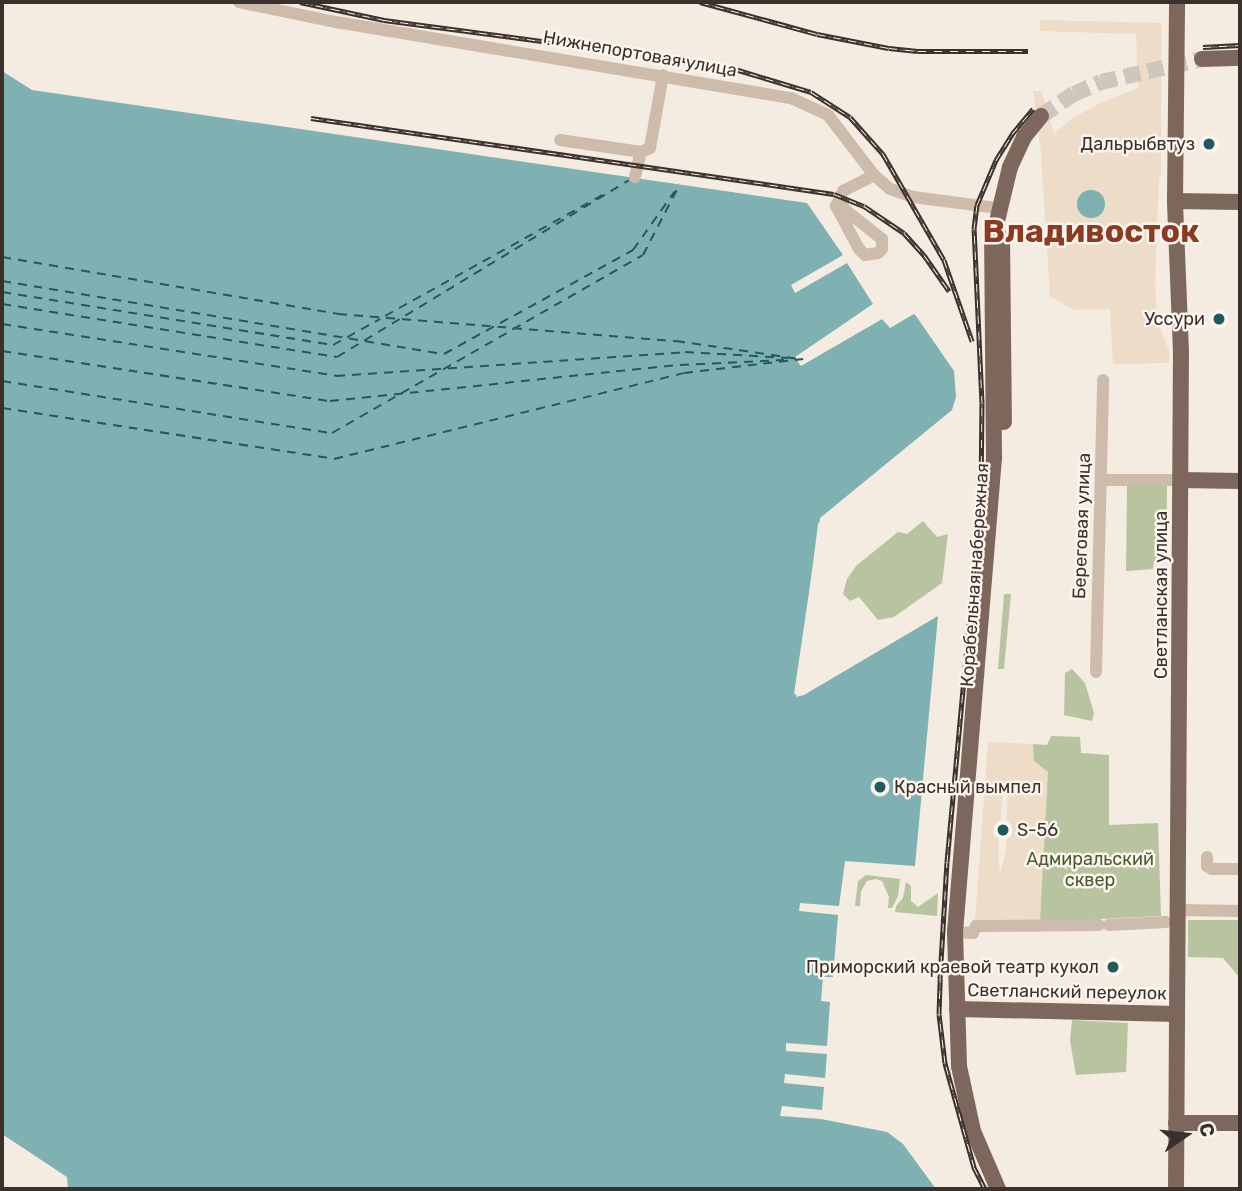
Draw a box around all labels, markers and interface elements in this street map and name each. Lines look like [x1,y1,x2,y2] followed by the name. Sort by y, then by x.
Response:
[541,26,739,82] street label: Нижнепортовая улица
[1081,133,1195,155] place label: Дальрыбвтуз
[1201,136,1217,152] marker: Дальрыбвтуз
[982,212,1200,250] district label: Владивосток
[1144,308,1205,330] place label: Уссури
[1211,311,1227,327] marker: Уссури
[1069,453,1095,599] street label: Береговая улица
[956,462,994,688] street label: Корабельная набережная
[1150,511,1172,679] street label: Светланская улица
[894,776,1041,798] place label: Красный вымпел
[872,779,888,795] marker: Красный вымпел
[1017,819,1058,841] place label: S-56
[995,822,1011,838] marker: S-56
[1026,849,1154,892] park label: Адмиральский сквер
[806,956,1099,978] place label: Приморский краевой театр кукол
[1105,959,1121,975] marker: Приморский краевой театр кукол
[967,979,1167,1005] street label: Светланский переулок
[1151,1100,1221,1170] north arrow
[1194,1121,1220,1139] text: С

